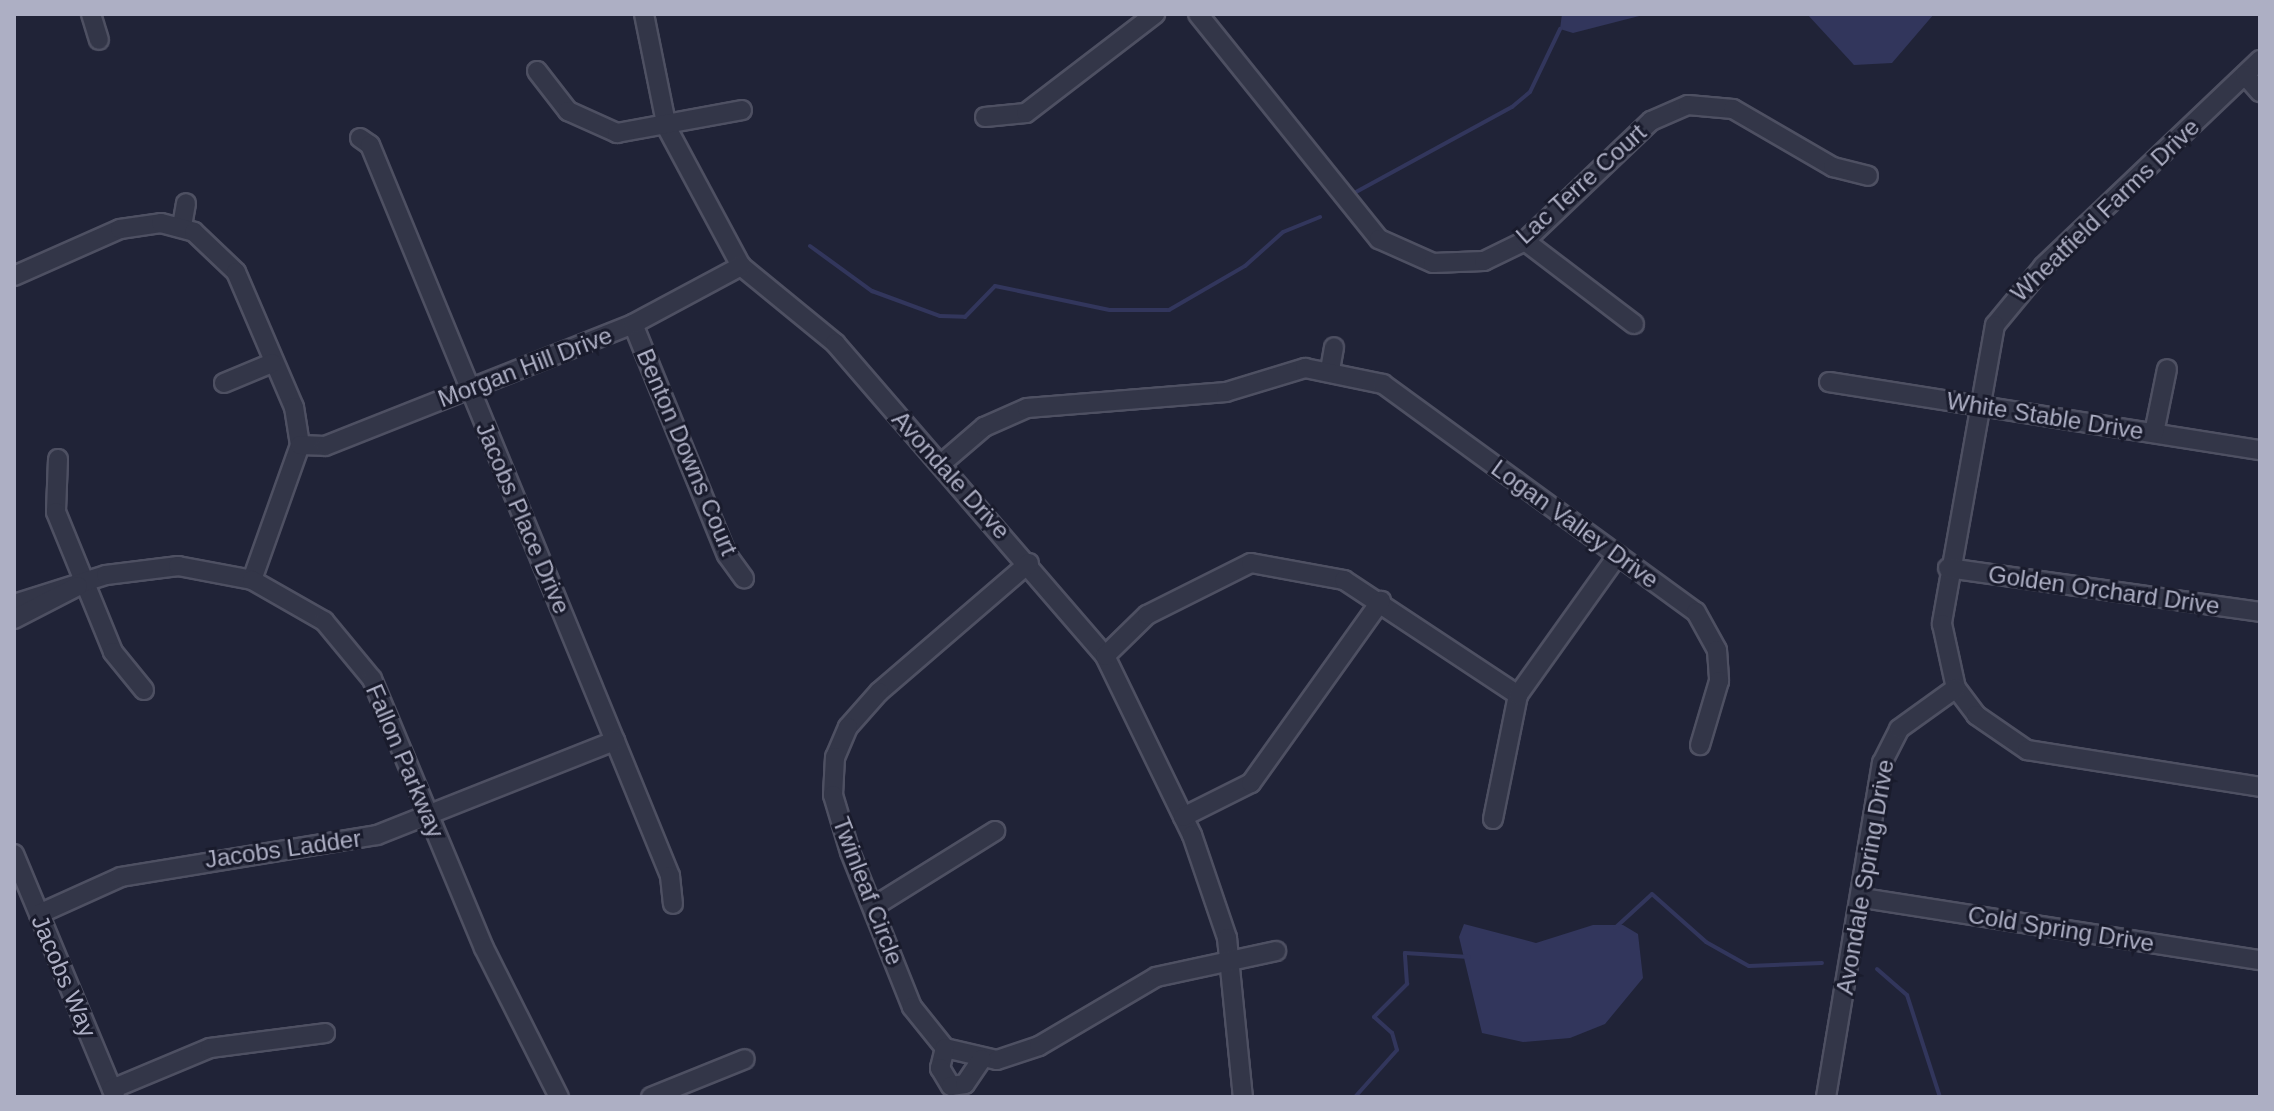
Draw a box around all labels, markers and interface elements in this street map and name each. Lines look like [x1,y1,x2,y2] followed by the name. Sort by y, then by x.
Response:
[2005,113,2205,307] street label: Wheatfield Farms Drive
[1510,118,1652,250] street label: Lac Terre Court
[434,321,616,413] street label: Morgan Hill Drive
[630,344,744,560] street label: Benton Downs Court
[1945,386,2145,446] street label: White Stable Drive
[886,405,1016,545] street label: Avondale Drive
[470,418,576,618] street label: Jacobs Place Drive
[1486,454,1664,594] street label: Logan Valley Drive
[1986,559,2222,621] street label: Golden Orchard Drive
[360,680,450,842] street label: Fallon Parkway
[1830,757,1900,997] street label: Avondale Spring Drive
[827,813,909,969] street label: Twinleaf Circle
[203,824,363,874] street label: Jacobs Ladder
[1966,900,2156,958] street label: Cold Spring Drive
[25,911,103,1041] street label: Jacobs Way

